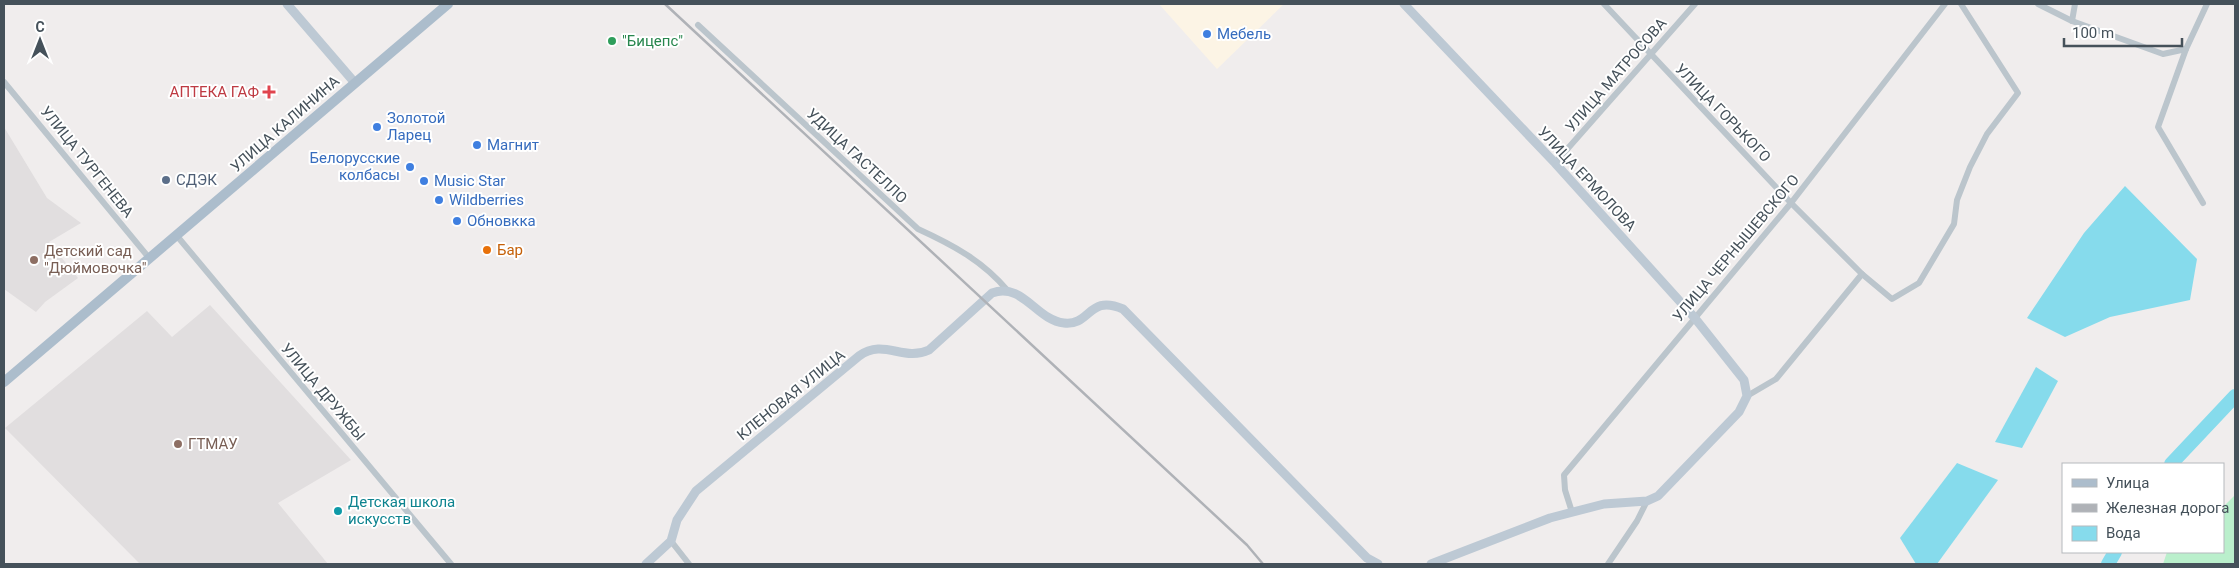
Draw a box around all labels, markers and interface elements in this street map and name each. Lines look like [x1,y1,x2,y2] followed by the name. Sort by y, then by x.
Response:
[1562,14,1670,136] street label: УЛИЦА МАТРОСОВА
[15,15,65,65] north arrow
[2064,15,2182,47] scale bar
[35,19,45,35] text: С
[2072,24,2114,42] text: 100 m
[1217,25,1271,43] place label: Мебель
[1201,28,1213,40] marker: Мебель
[622,32,683,50] place label: "Бицепс"
[606,35,618,47] marker: "Бицепс"
[1671,60,1775,166] street label: УЛИЦА ГОРЬКОГО
[227,72,343,176] street label: УЛИЦА КАЛИНИНА
[170,83,259,101] place label: АПТЕКА ГАФ
[263,86,275,98] marker: АПТЕКА ГАФ
[37,103,137,221] street label: УЛИЦА ТУРГЕНЕВА
[803,105,911,207] street label: УДИЦА ГАСТЕЛЛО
[387,109,446,144] place label: Золотой Ларец
[371,121,383,133] marker: Золотой Ларец
[1534,123,1640,235] street label: УЛИЦА ЕРМОЛОВА
[487,136,539,154] place label: Магнит
[471,139,483,151] marker: Магнит
[310,149,400,184] place label: Белорусские колбасы
[404,161,416,173] marker: Белорусские колбасы
[176,171,217,189] place label: СДЭК
[1669,171,1803,325] street label: УЛИЦА ЧЕРНЫШЕВСКОГО
[434,172,505,190] place label: Music Star
[160,174,172,186] marker: СДЭК
[418,175,430,187] marker: Music Star
[449,191,524,209] place label: Wildberries
[433,194,445,206] marker: Wildberries
[467,212,536,230] place label: Обновкка
[451,215,463,227] marker: Обновкка
[497,241,523,259] place label: Бар
[44,242,147,277] place label: Детский сад "Дюймовочка"
[481,244,493,256] marker: Бар
[28,254,40,266] marker: Детский сад "Дюймовочка"
[277,340,369,444] street label: УЛИЦА ДРУЖБЫ
[733,346,849,444] street label: КЛЕНОВАЯ УЛИЦА
[188,435,238,453] place label: ГТМАУ
[172,438,184,450] marker: ГТМАУ
[2062,463,2224,553] legend
[2106,474,2149,492] text: Улица
[348,493,455,528] place label: Детская школа искусств
[2106,499,2229,517] text: Железная дорога
[332,505,344,517] marker: Детская школа искусств
[2106,524,2141,542] text: Вода

